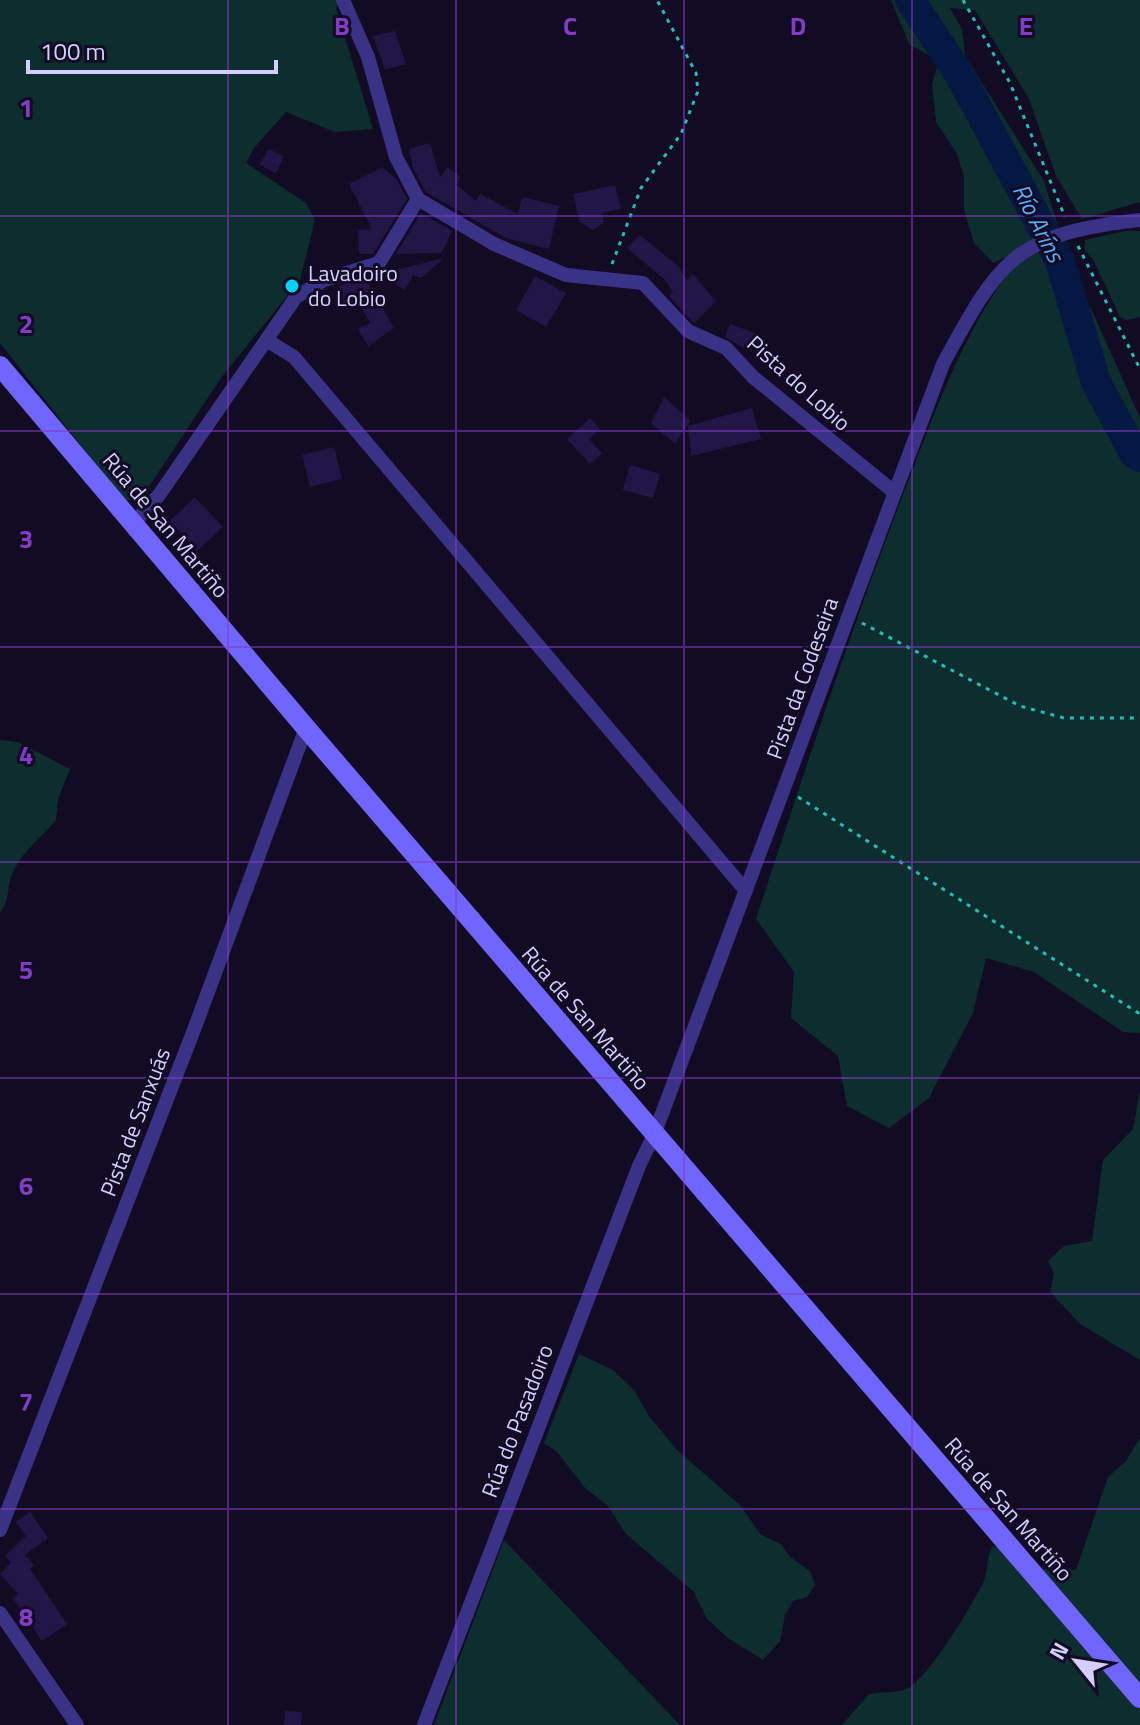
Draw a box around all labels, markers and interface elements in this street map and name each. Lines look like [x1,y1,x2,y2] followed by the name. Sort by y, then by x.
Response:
[334,6,350,45] text: B
[563,6,577,45] text: C
[790,6,806,45] text: D
[1019,6,1033,45] text: E
[28,24,276,74] scale bar
[40,33,106,69] text: 100 m
[19,88,33,127] text: 1
[1004,177,1075,270] water label: Río Aríns
[308,256,398,315] place label: Lavadoiro do Lobio
[283,277,301,295] marker: Lavadoiro do Lobio
[19,304,33,343] text: 2
[739,327,859,439] street label: Pista do Lobio
[95,445,237,605] street label: Rúa de San Martiño
[19,519,33,558] text: 3
[757,592,847,764] street label: Pista da Codeseira
[19,735,33,774] text: 4
[514,938,658,1098] street label: Rúa de San Martiño
[19,950,33,989] text: 5
[91,1043,179,1201] street label: Pista de Sanxuás
[19,1166,33,1205] text: 6
[472,1340,562,1502] street label: Rúa do Pasadoiro
[19,1382,33,1421] text: 7
[937,1429,1081,1589] street label: Rúa de San Martiño
[19,1597,33,1636] text: 8
[1036,1621,1116,1701] north arrow
[1040,1636,1077,1666] text: N

